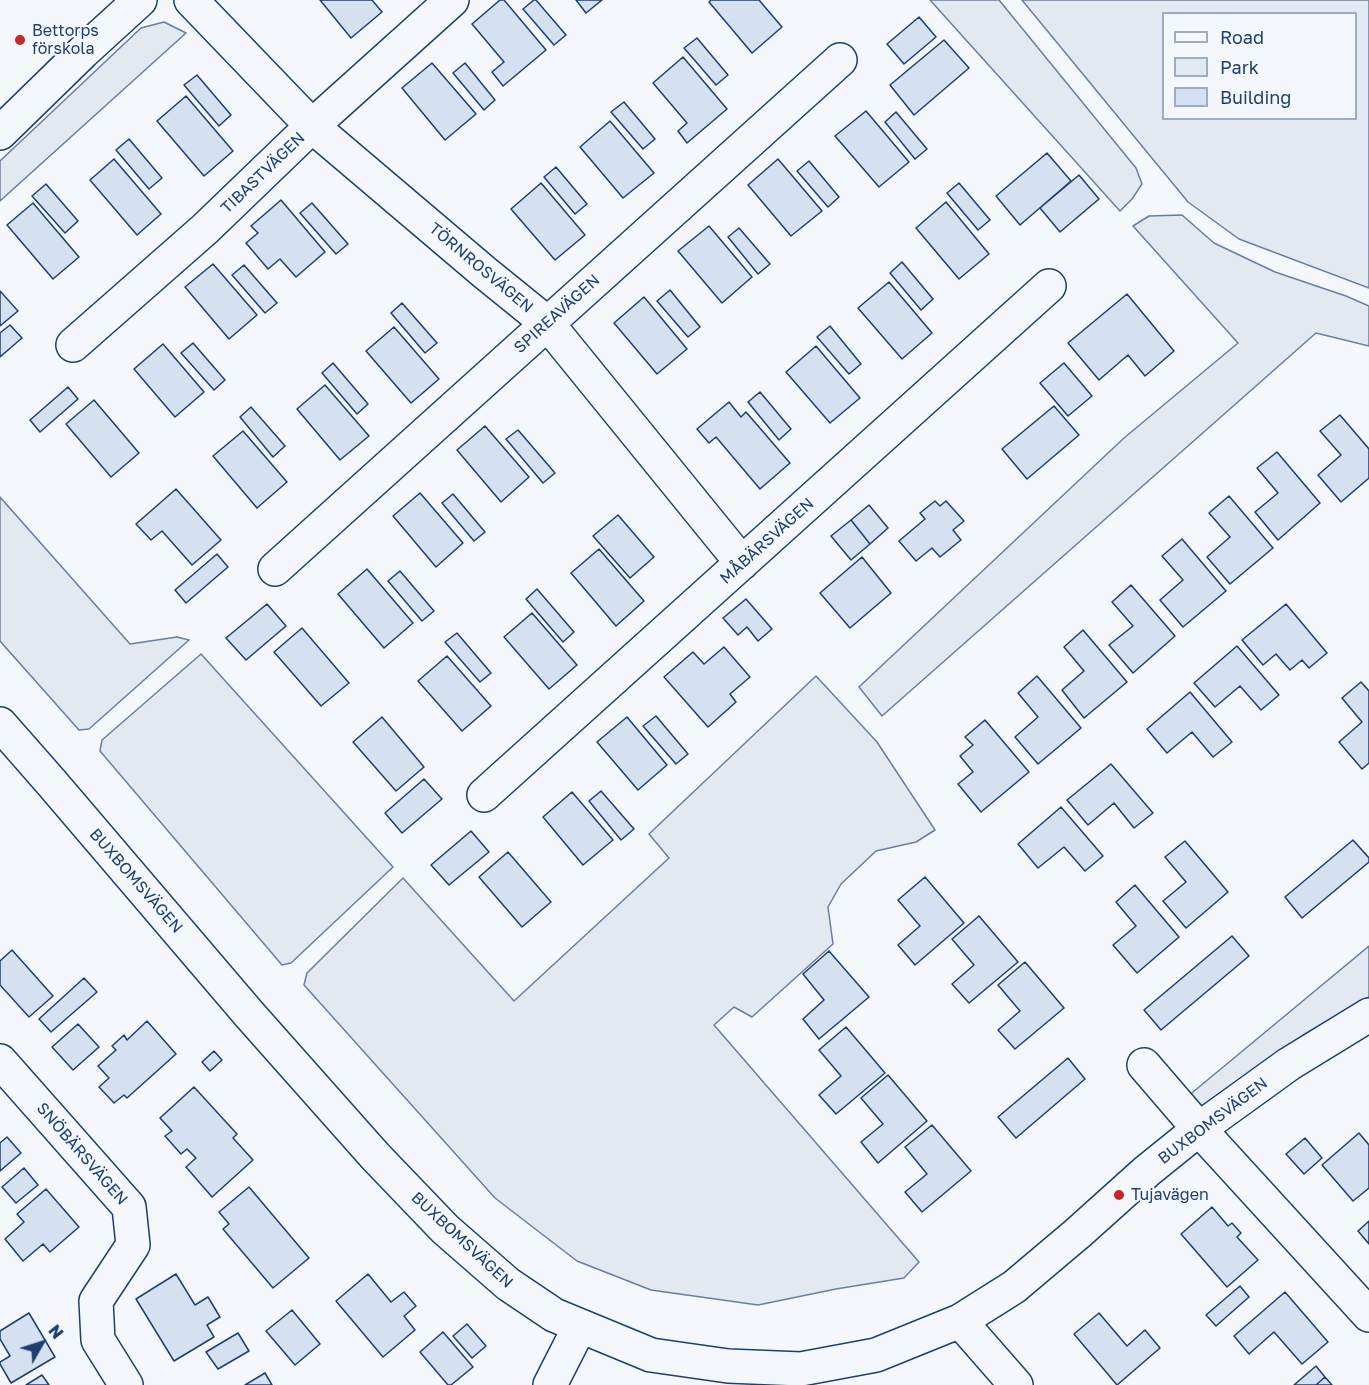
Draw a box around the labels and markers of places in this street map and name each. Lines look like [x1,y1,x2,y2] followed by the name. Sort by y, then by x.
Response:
[32,21,99,59] place label: Bettorps förskola
[13,33,27,47] marker: Bettorps förskola
[1131,1185,1209,1205] place label: Tujavägen
[1112,1188,1126,1202] marker: Tujavägen

